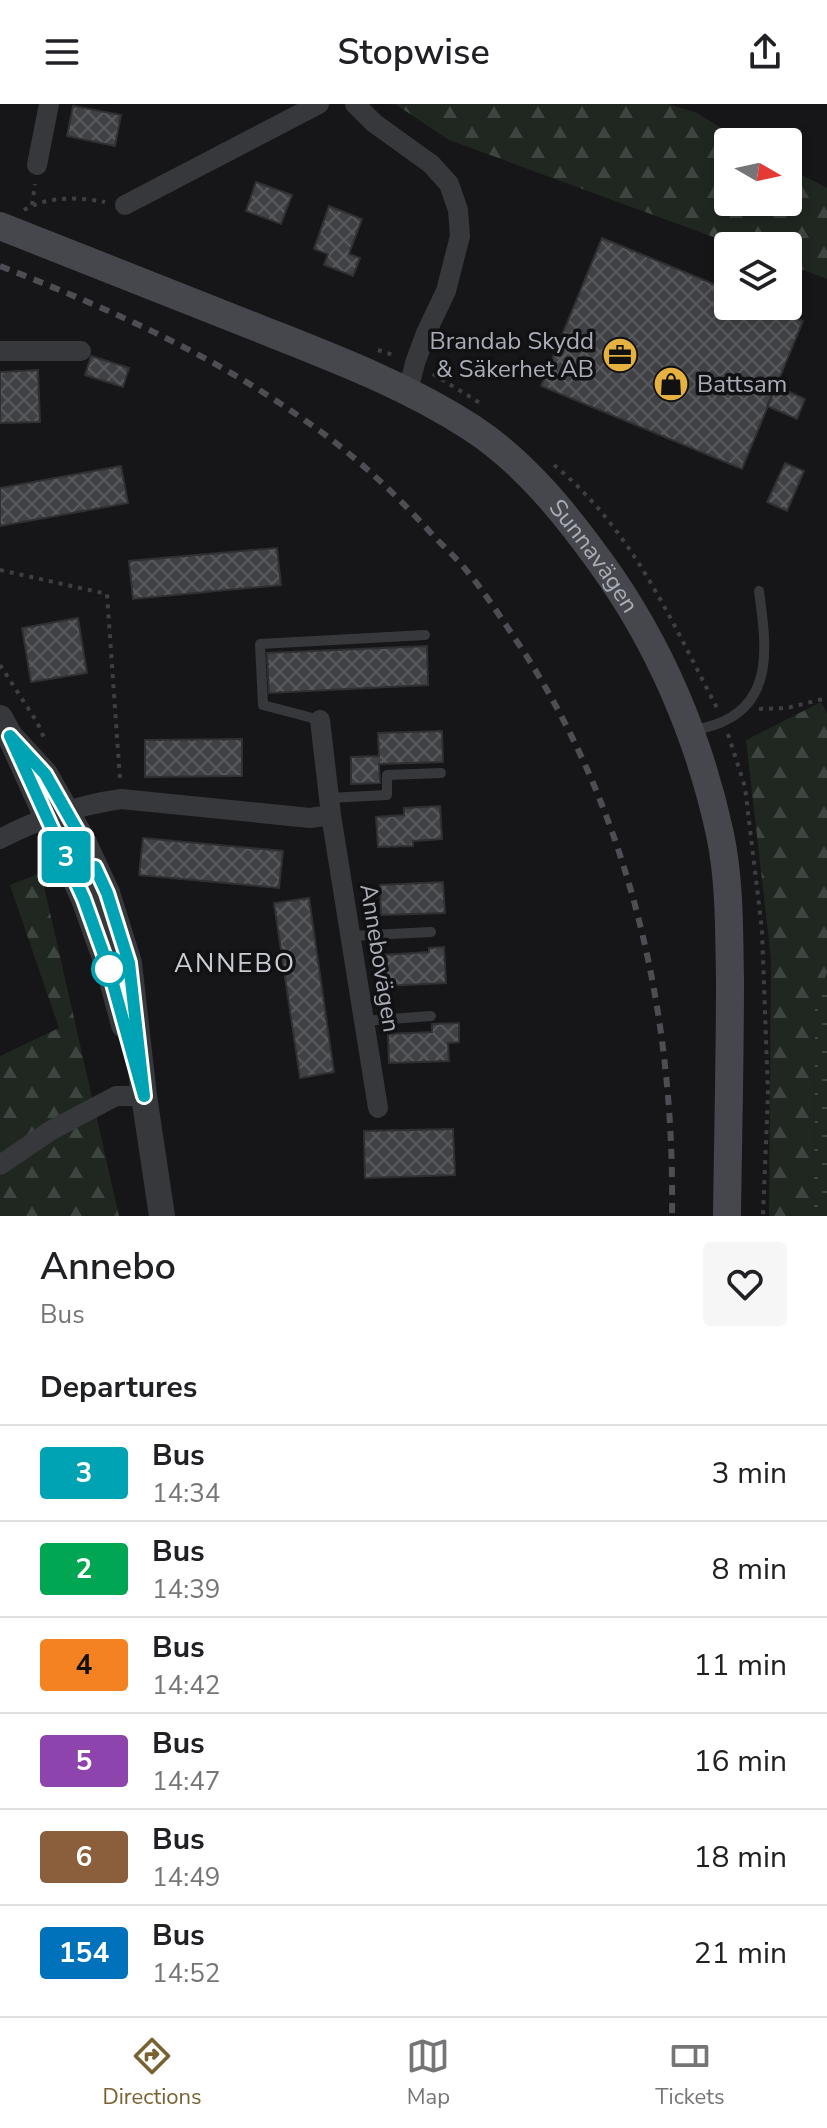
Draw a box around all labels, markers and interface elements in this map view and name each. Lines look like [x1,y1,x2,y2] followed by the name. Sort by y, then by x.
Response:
[337,28,490,77] text: Stopwise
[40,30,84,74] icon: menu
[743,30,787,74] icon: share
[714,128,802,216] north arrow
[714,128,802,320] map controls
[714,232,802,320] button: layers
[430,325,594,385] place label: Brandab Skydd & Säkerhet AB
[601,336,639,374] office icon: Brandab Skydd & Säkerhet AB
[652,365,690,403] shop icon: Battsam
[697,368,787,400] place label: Battsam
[542,492,646,619] street label: Sunnavägen
[40,831,92,883] line badge: 3
[58,838,74,876] text: 3
[352,881,408,1035] street label: Annebovägen
[174,946,296,981] district label: ANNEBO
[92,952,126,986] unlabelled marker
[40,1241,176,1292] text: Annebo
[703,1242,787,1326] button: heart
[40,1297,85,1332] text: Bus
[40,1367,197,1408] text: Departures
[152,1435,205,1476] text: Bus
[712,1453,787,1494] text: 3 min
[76,1454,92,1492] text: 3
[152,1476,220,1511] text: 14:34
[152,1531,205,1572] text: Bus
[712,1549,787,1590] text: 8 min
[76,1550,92,1588] text: 2
[152,1572,220,1607] text: 14:39
[152,1627,205,1668] text: Bus
[694,1645,787,1686] text: 11 min
[76,1646,92,1684] text: 4
[152,1668,220,1703] text: 14:42
[152,1723,205,1764] text: Bus
[694,1741,787,1782] text: 16 min
[76,1742,92,1780] text: 5
[152,1764,220,1799] text: 14:47
[152,1819,205,1860] text: Bus
[694,1837,787,1878] text: 18 min
[76,1838,92,1876] text: 6
[152,1860,220,1895] text: 14:49
[152,1915,205,1956] text: Bus
[694,1933,787,1974] text: 21 min
[59,1934,109,1972] text: 154
[152,1956,220,1991] text: 14:52
[102,2034,202,2112] tab: Directions
[406,2034,450,2112] tab: Map
[655,2034,725,2112] tab: Tickets

